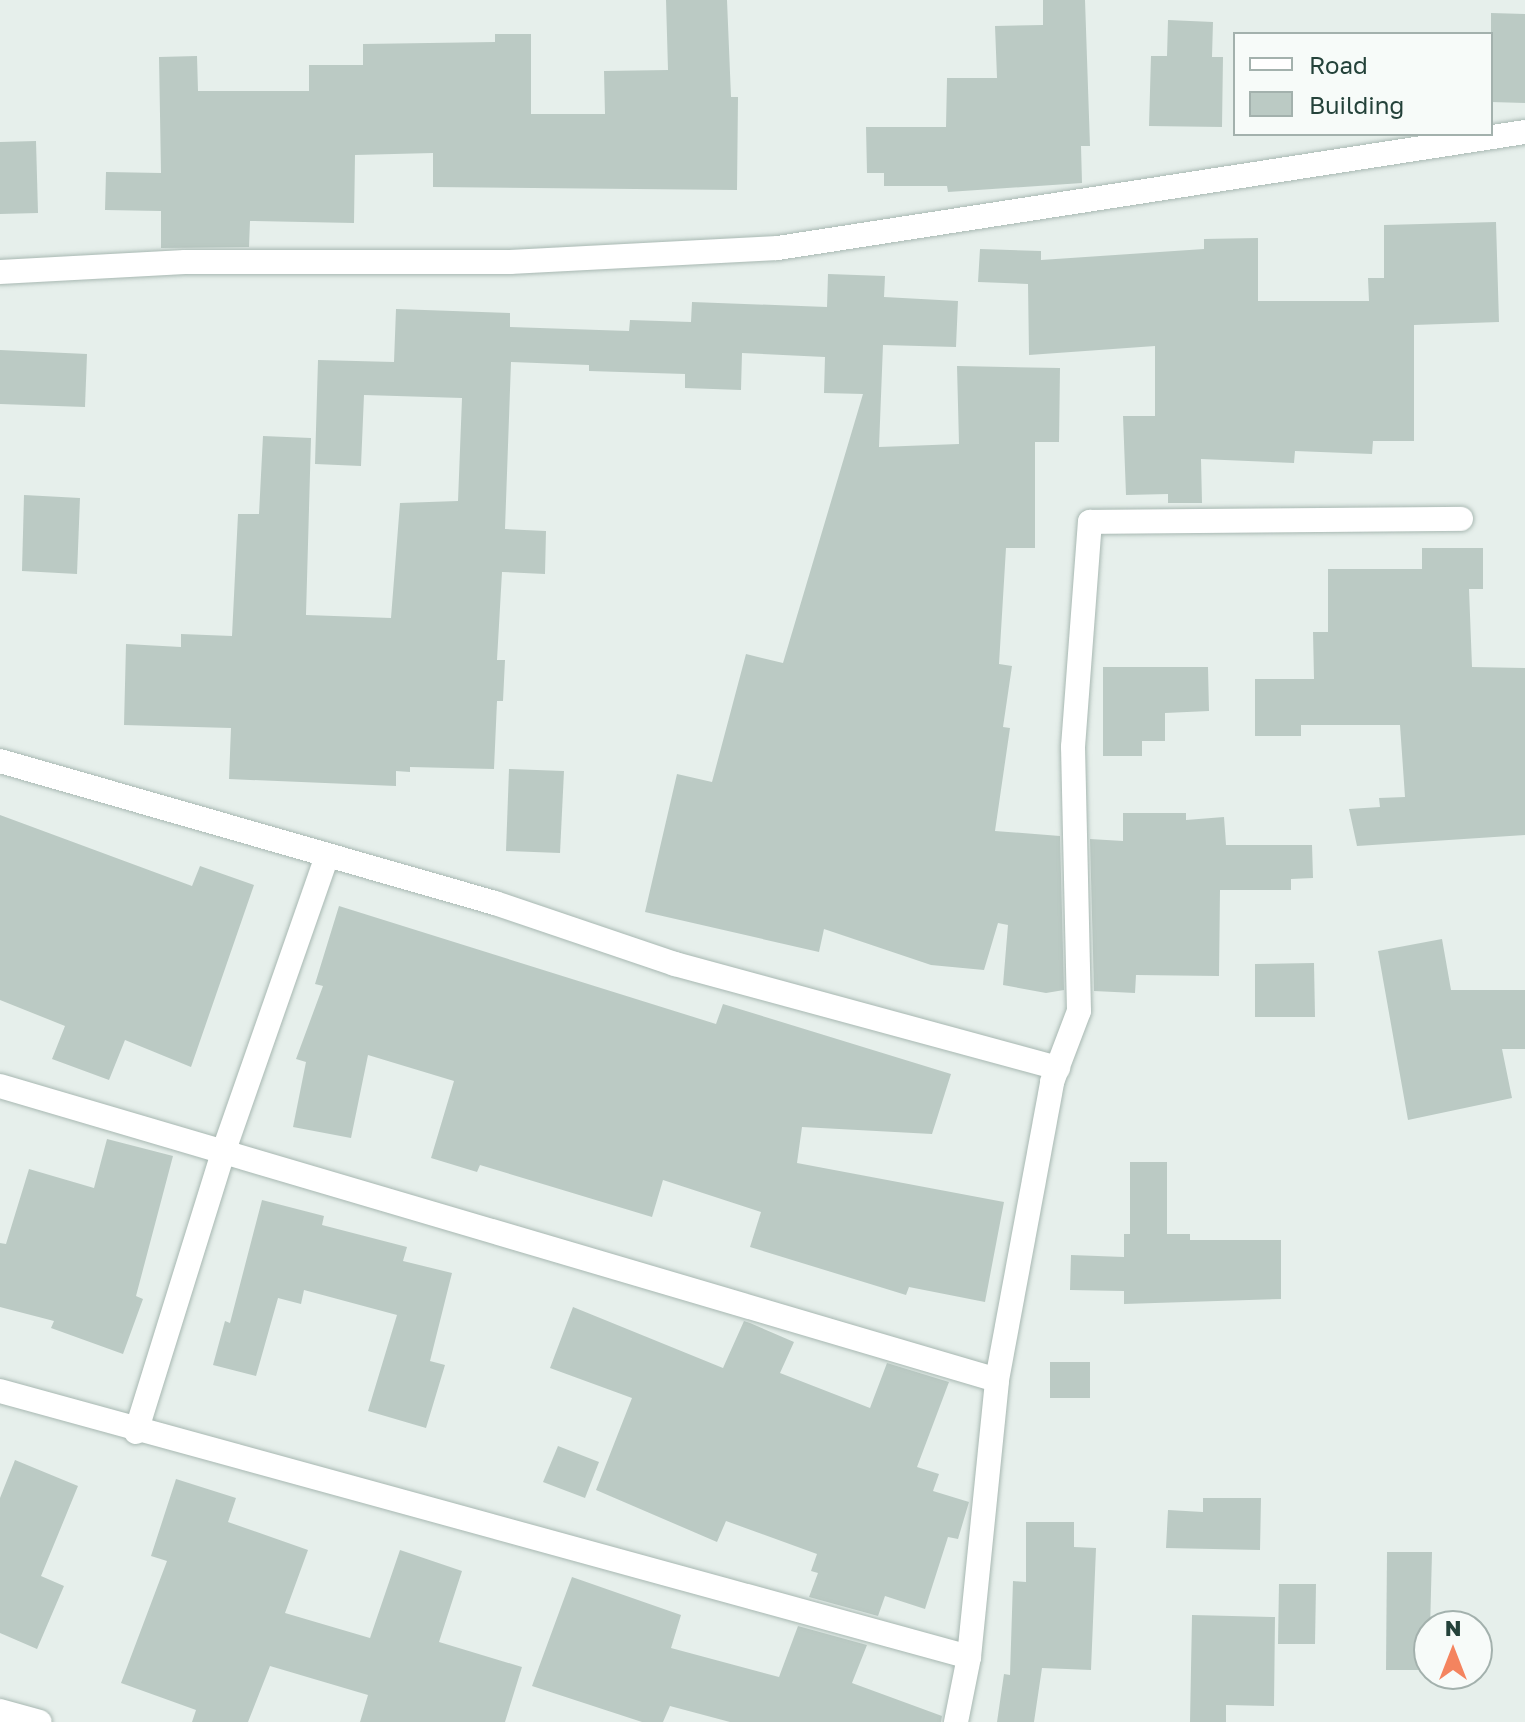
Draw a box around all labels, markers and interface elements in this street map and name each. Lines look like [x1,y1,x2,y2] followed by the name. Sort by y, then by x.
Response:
[1233,32,1493,136] legend
[1309,50,1368,79] text: Road
[1309,90,1404,119] text: Building
[1413,1610,1493,1690] north arrow
[1445,1614,1461,1641] text: N

